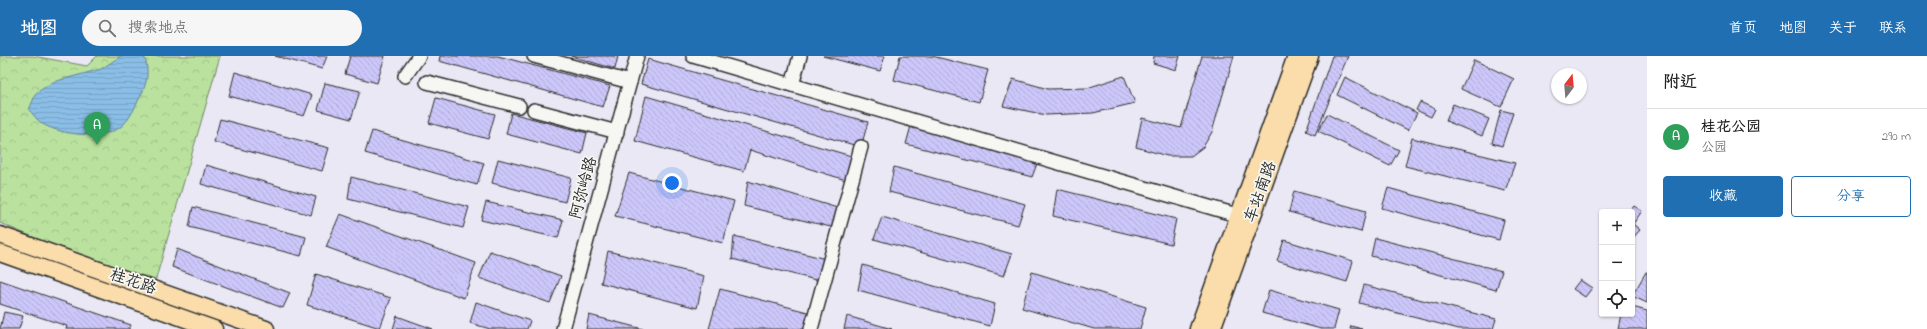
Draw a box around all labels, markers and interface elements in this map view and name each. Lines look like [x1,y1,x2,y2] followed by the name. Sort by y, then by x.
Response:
[82,10,362,46] search box
[20,16,58,43] text: 地图
[96,17,118,39] icon: search
[128,17,188,39] text: 搜索地点
[1729,18,1757,39] text: 首页
[1779,18,1807,39] text: 地图
[1829,18,1857,39] text: 关于
[1879,18,1907,39] text: 联系
[1551,68,1587,104] north arrow
[1663,70,1697,95] text: 附近
[84,112,110,145] pin: A
[1701,116,1761,138] text: 桂花公园
[1672,127,1680,146] text: A
[1882,127,1911,146] text: 290 m
[1701,138,1727,157] text: 公园
[564,154,604,222] street label: 阿弥岭路
[1239,158,1283,226] street label: 车站南路
[662,173,682,193] your location
[1663,176,1783,217] button: 收藏
[1791,176,1911,217] button: 分享
[1599,209,1635,317] map controls
[1599,209,1635,245] button: +
[1599,245,1635,281] button: −
[106,263,160,301] street label: 桂花路
[1599,281,1635,317] button: locate

